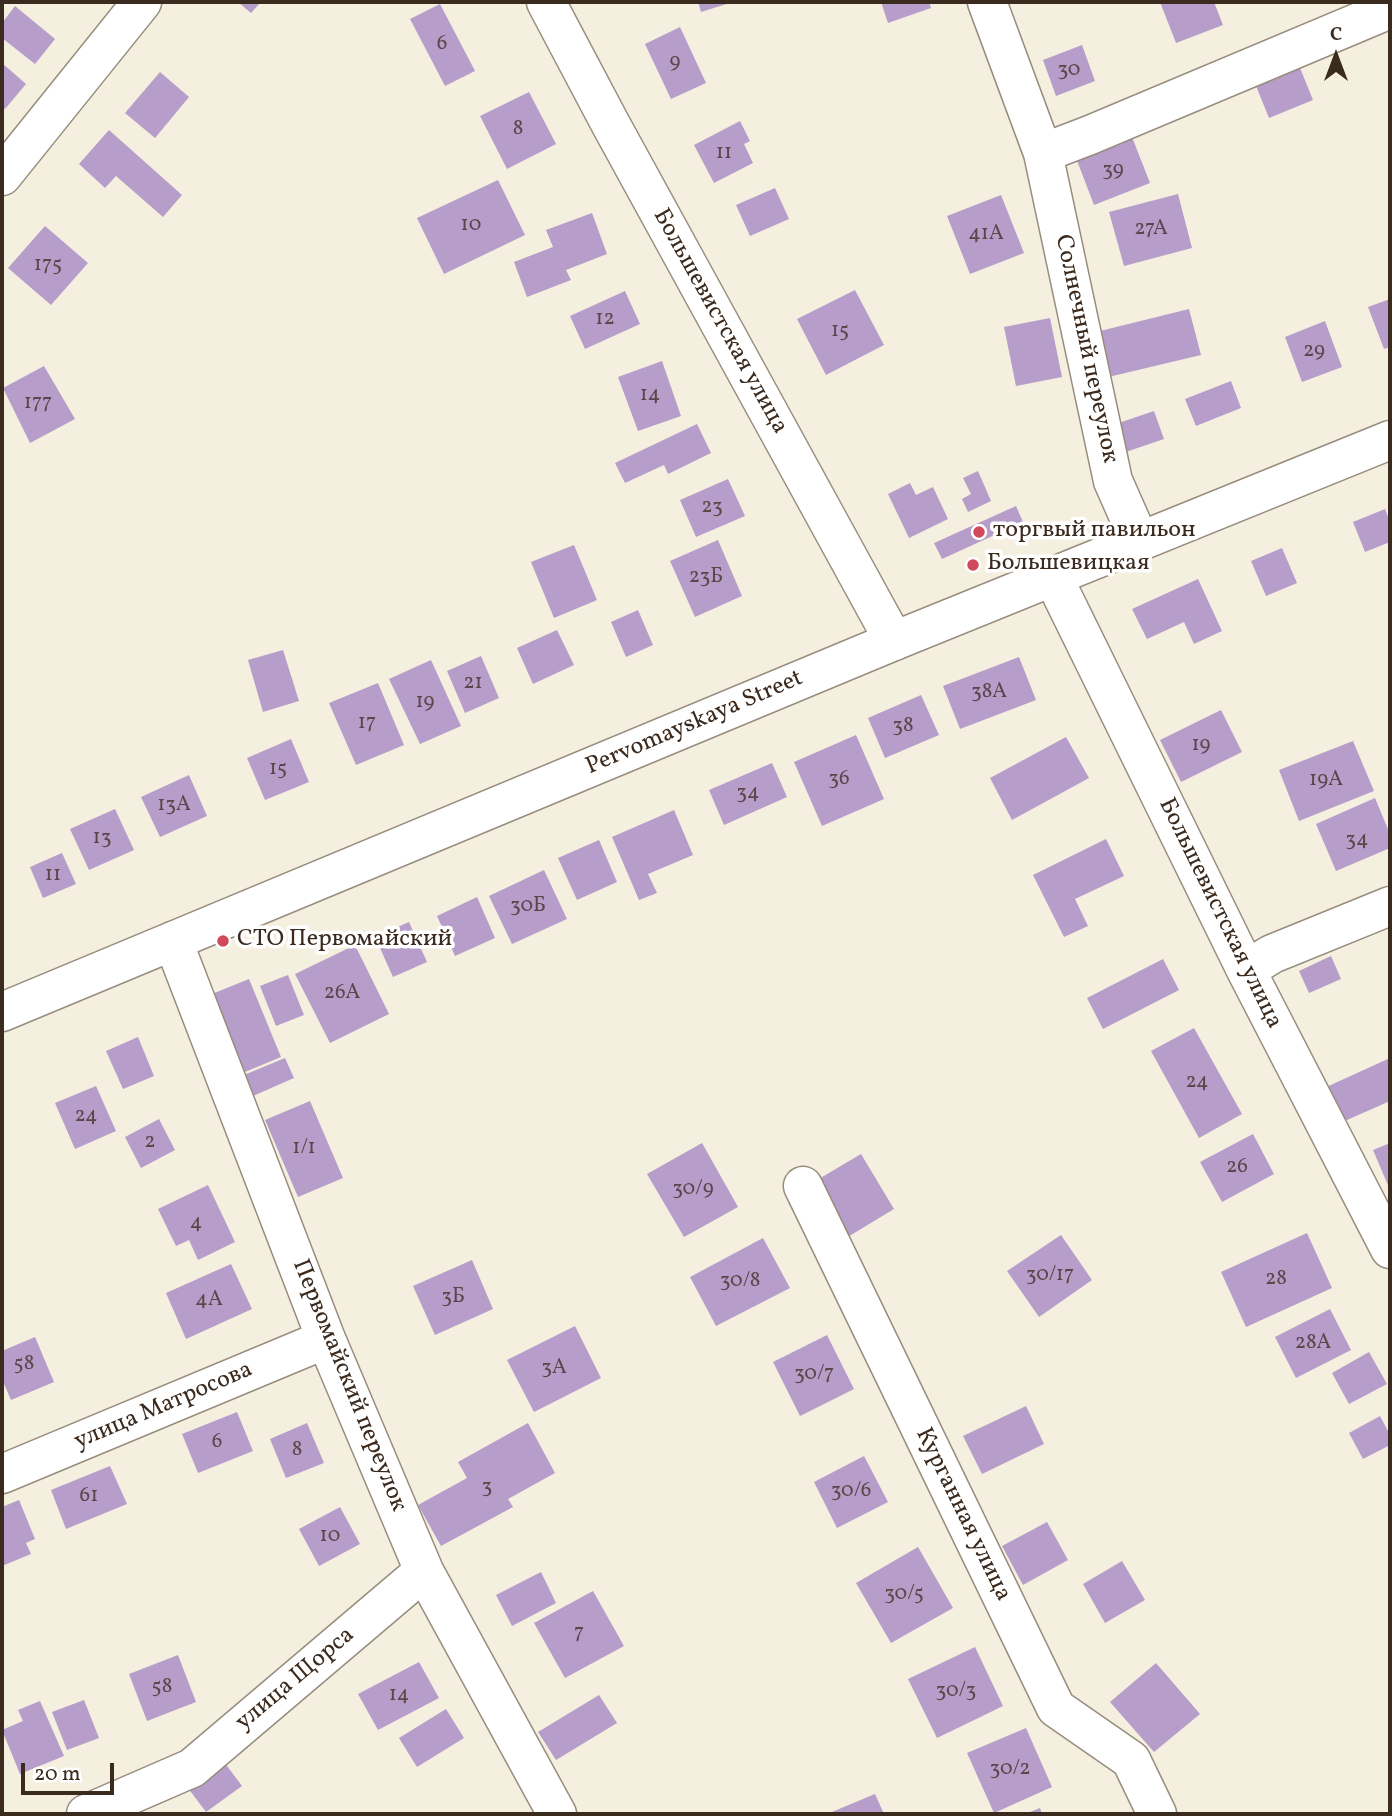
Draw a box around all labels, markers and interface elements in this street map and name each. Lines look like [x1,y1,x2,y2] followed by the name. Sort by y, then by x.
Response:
[1301,21,1371,91] north arrow
[1330,22,1342,48] text: С
[437,32,447,58] house number: 6
[670,50,680,76] house number: 9
[1058,58,1080,84] house number: 30
[513,117,523,143] house number: 8
[716,141,732,167] house number: 11
[1102,158,1124,184] house number: 39
[645,204,793,440] street label: Большевистская улица
[461,213,481,239] house number: 10
[1134,217,1168,243] house number: 27А
[968,222,1004,248] house number: 41А
[1047,232,1123,466] street label: Солнечный переулок
[34,253,62,279] house number: 175
[595,307,615,333] house number: 12
[831,319,849,345] house number: 15
[1303,339,1325,365] house number: 29
[640,383,660,409] house number: 14
[24,391,52,417] house number: 177
[701,495,723,521] house number: 23
[993,518,1196,546] place label: торгвый павильон
[971,524,987,540] marker: торгвый павильон
[987,551,1150,579] place label: Большевицкая
[965,557,981,573] marker: Большевицкая
[689,565,723,591] house number: 23Б
[582,665,808,783] street label: Pervomayskaya Street
[463,671,483,697] house number: 21
[971,680,1007,706] house number: 38А
[415,690,435,716] house number: 19
[358,711,376,737] house number: 17
[892,714,914,740] house number: 38
[1191,733,1211,759] house number: 19
[269,757,287,783] house number: 15
[828,767,850,793] house number: 36
[1309,768,1343,794] house number: 19А
[736,781,760,807] house number: 34
[157,793,191,819] house number: 13А
[1151,794,1287,1034] street label: Большевистская улица
[93,826,111,852] house number: 13
[1345,828,1369,854] house number: 34
[45,863,61,889] house number: 11
[510,894,546,920] house number: 30Б
[237,927,452,955] place label: СТО Первомайский
[215,933,231,949] marker: СТО Первомайский
[324,981,360,1007] house number: 26А
[1185,1070,1209,1096] house number: 24
[74,1104,98,1130] house number: 24
[144,1130,156,1156] house number: 2
[292,1136,316,1162] house number: 1/1
[1226,1155,1248,1181] house number: 26
[672,1177,714,1203] house number: 30/9
[190,1211,202,1237] house number: 4
[284,1256,412,1516] street label: Первомайский переулок
[1026,1263,1074,1289] house number: 30/17
[1265,1267,1287,1293] house number: 28
[720,1269,760,1295] house number: 30/8
[441,1285,465,1311] house number: 3Б
[195,1288,223,1314] house number: 4А
[1295,1331,1331,1357] house number: 28А
[14,1352,34,1378] house number: 58
[70,1356,258,1458] street label: улица Матросова
[541,1356,567,1382] house number: 3А
[794,1362,834,1388] house number: 30/7
[908,1424,1016,1606] street label: Курганная улица
[212,1430,222,1456] house number: 6
[292,1438,302,1464] house number: 8
[482,1475,492,1501] house number: 3
[831,1479,871,1505] house number: 30/6
[80,1484,98,1510] house number: 61
[320,1524,340,1550] house number: 10
[884,1582,924,1608] house number: 30/5
[574,1621,584,1647] house number: 7
[231,1622,361,1738] street label: улица Щорса
[152,1675,172,1701] house number: 58
[936,1679,976,1705] house number: 30/3
[389,1683,409,1709] house number: 14
[24,1750,117,1794] scale bar
[990,1757,1030,1783] house number: 30/2
[34,1760,80,1789] text: 20 m

